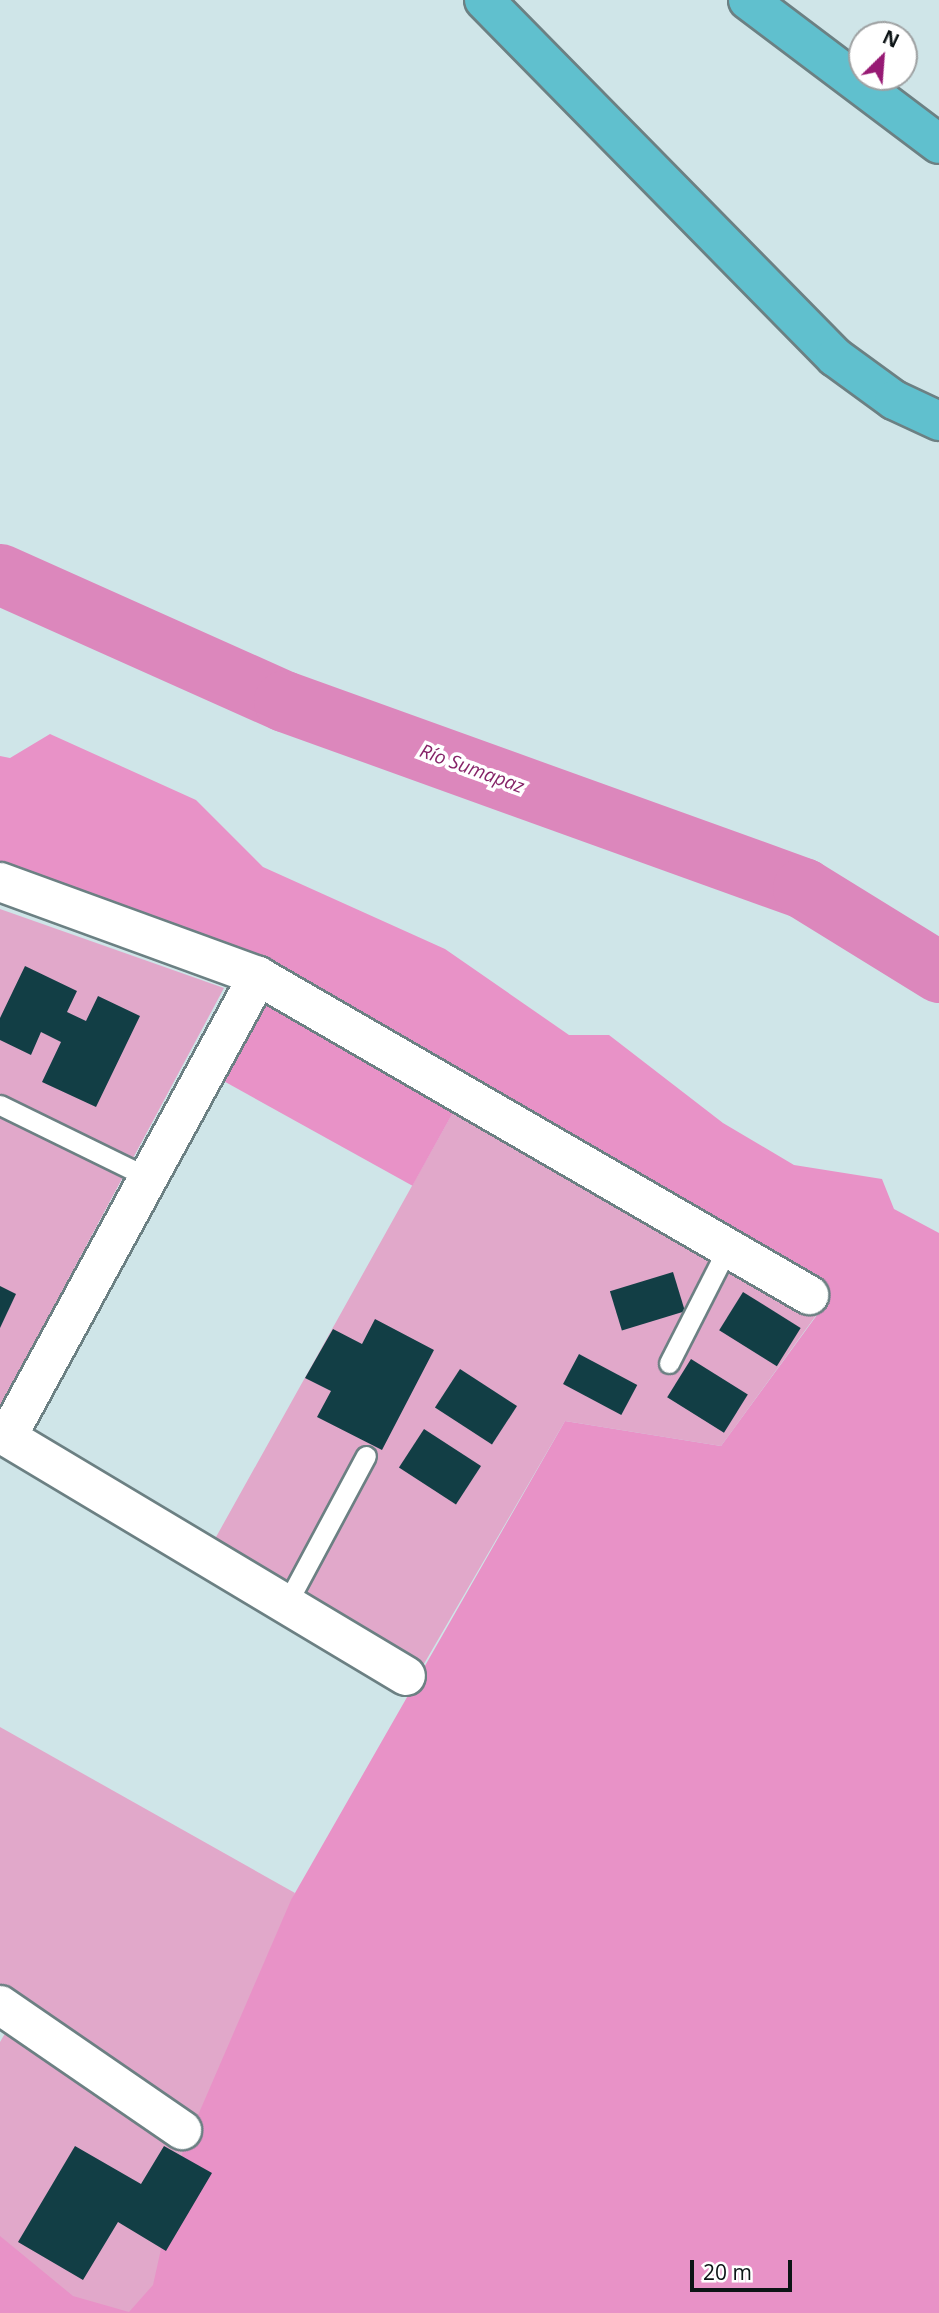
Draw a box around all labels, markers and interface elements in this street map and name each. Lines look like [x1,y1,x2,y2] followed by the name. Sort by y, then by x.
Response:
[848,21,918,91] north arrow
[879,24,904,54] text: N
[417,740,527,798] water label: Río Sumapaz
[694,2246,796,2290] scale bar
[703,2258,752,2286] text: 20 m

